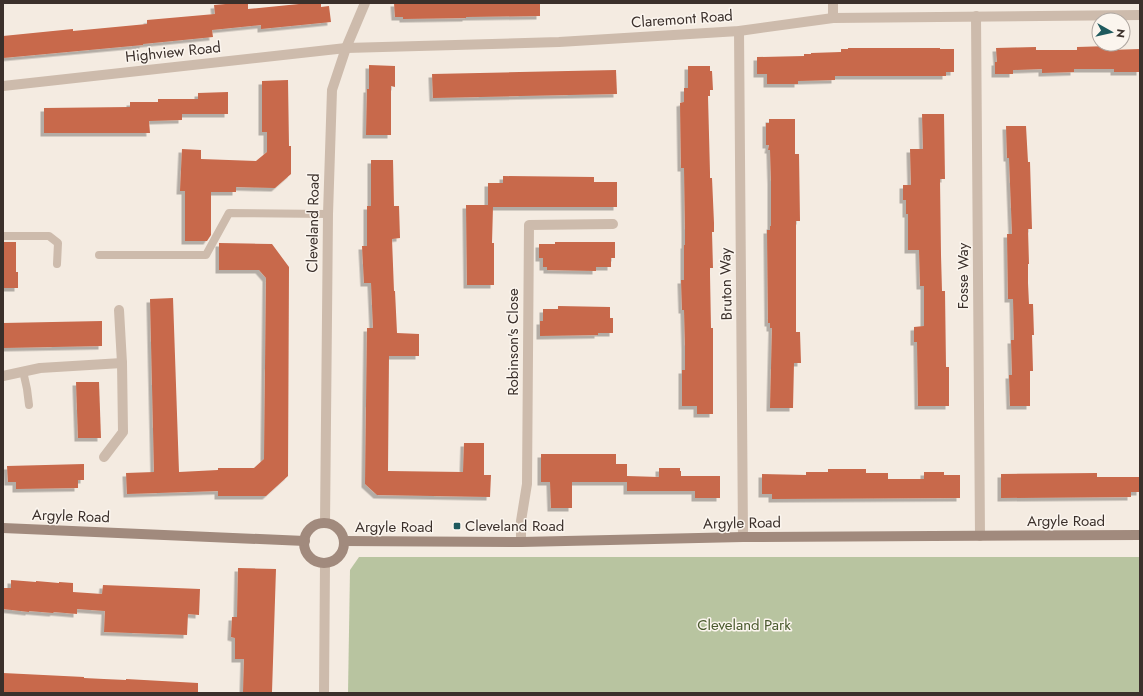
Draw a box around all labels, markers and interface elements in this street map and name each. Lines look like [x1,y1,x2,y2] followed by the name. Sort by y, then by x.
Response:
[630,4,734,34] street label: Claremont Road
[1091,12,1131,52] north arrow
[1112,28,1129,39] text: N
[124,36,222,68] street label: Highview Road
[301,173,325,273] street label: Cleveland Road
[952,242,974,309] street label: Fosse Way
[714,247,738,321] street label: Bruton Way
[502,288,524,396] street label: Robinson's Close
[32,504,110,528] street label: Argyle Road
[1027,510,1105,532] street label: Argyle Road
[703,511,781,535] street label: Argyle Road
[465,515,564,537] place label: Cleveland Road
[355,516,433,538] street label: Argyle Road
[452,521,462,531] marker: Cleveland Road
[697,614,791,636] park label: Cleveland Park

